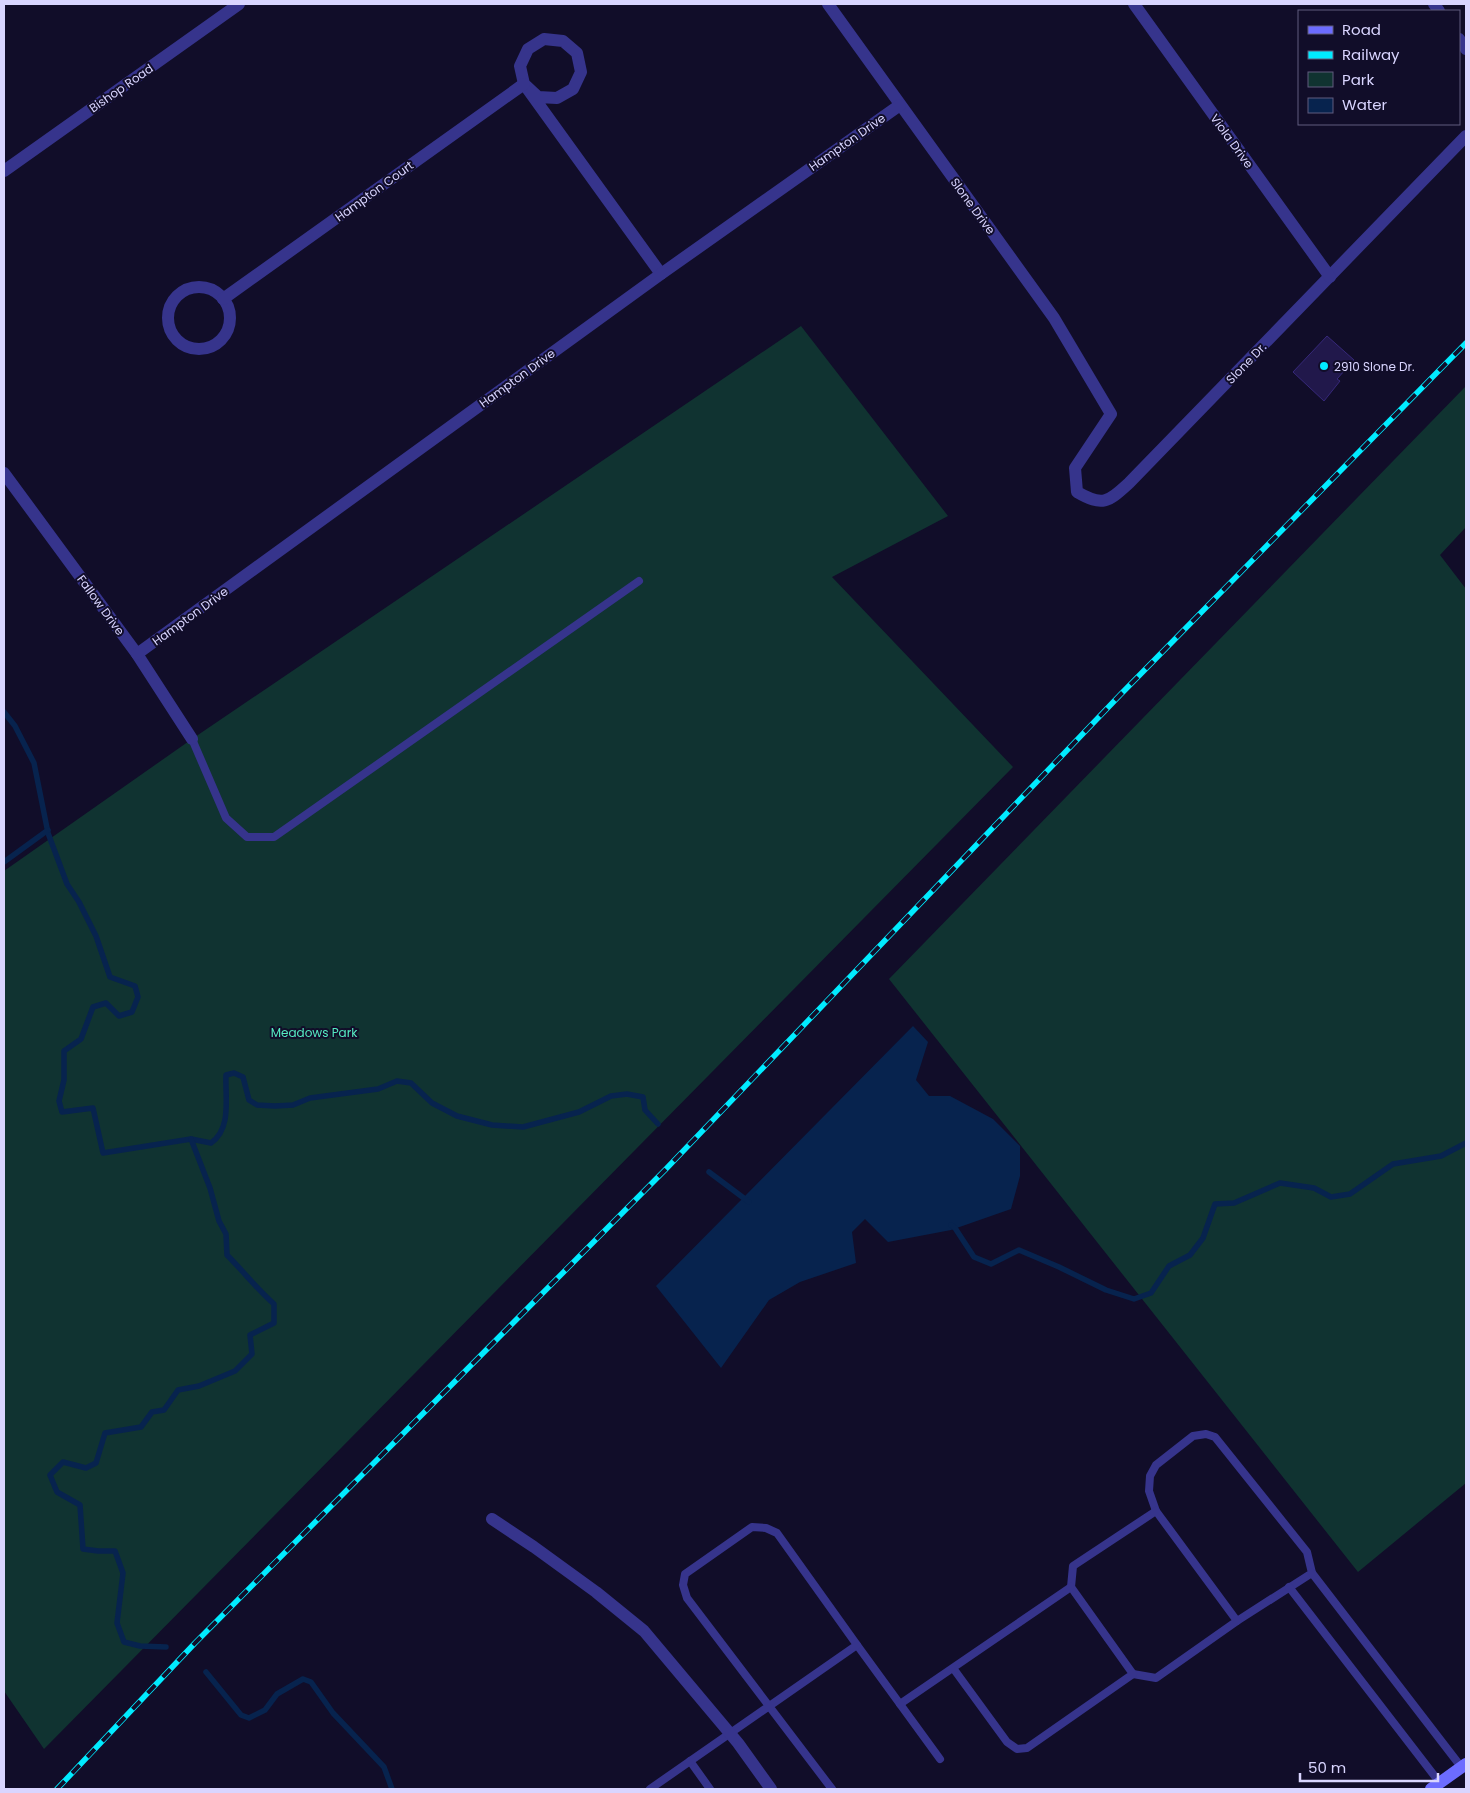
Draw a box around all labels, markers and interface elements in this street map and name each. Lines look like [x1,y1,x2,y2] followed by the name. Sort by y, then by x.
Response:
[1298,10,1460,125] legend
[1342,19,1381,40] text: Road
[1342,44,1400,65] text: Railway
[86,60,156,116] street label: Bishop Road
[1342,69,1374,90] text: Park
[1342,94,1388,115] text: Water
[805,109,889,175] street label: Hampton Drive
[1207,110,1257,172] street label: Viola Drive
[331,157,417,225] street label: Hampton Court
[947,174,999,238] street label: Slone Drive
[1222,339,1270,387] street label: Slone Dr.
[476,345,558,411] street label: Hampton Drive
[1334,358,1415,375] place label: 2910 Slone Dr.
[1318,360,1330,372] marker: 2910 Slone Dr.
[73,571,129,639] street label: Fallow Drive
[149,583,231,649] street label: Hampton Drive
[271,1024,358,1041] park label: Meadows Park
[1300,1750,1438,1782] scale bar
[1308,1757,1346,1778] text: 50 m

